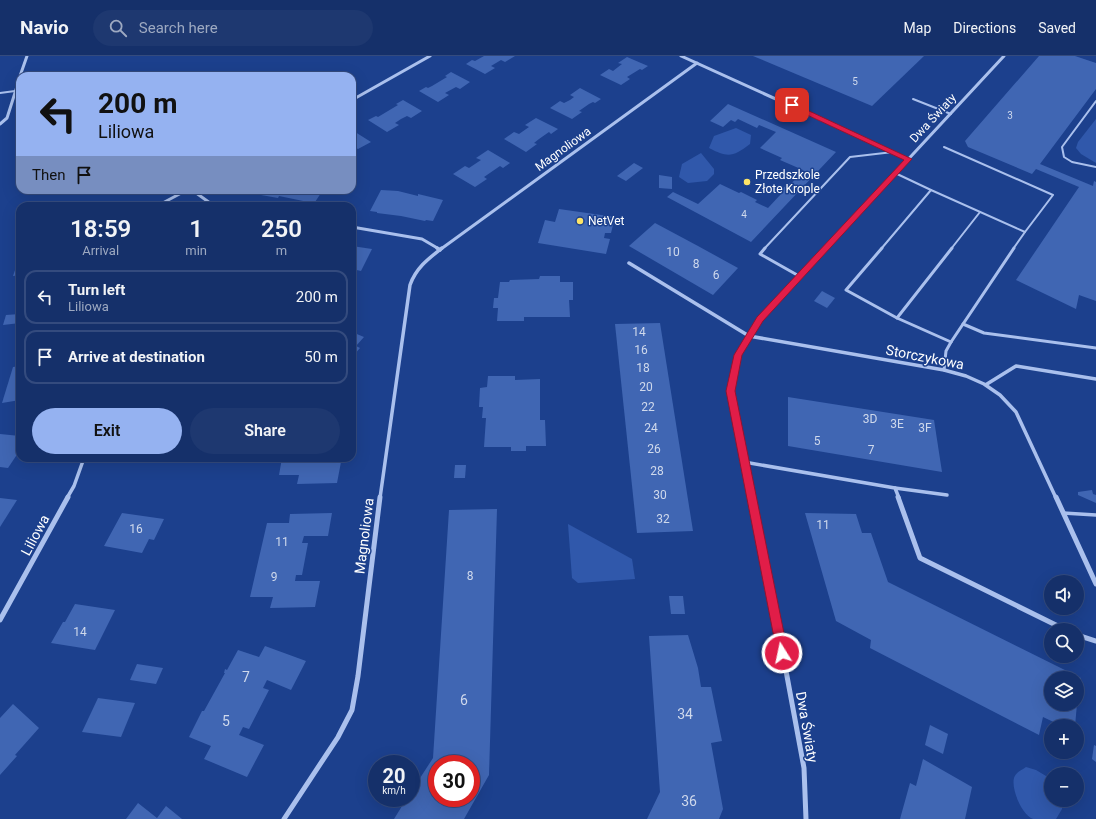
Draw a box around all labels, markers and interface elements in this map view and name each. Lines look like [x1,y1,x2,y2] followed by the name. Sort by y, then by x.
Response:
[93,10,373,46] search box
[20,16,69,39] text: Navio
[107,17,129,39] icon: search
[139,19,218,37] text: Search here
[904,20,931,36] text: Map
[953,20,1016,36] text: Directions
[1038,20,1076,36] text: Saved
[852,76,858,87] house number: 5
[98,87,177,120] text: 200 m
[32,88,84,140] icon: left
[775,88,809,122] pin
[906,90,959,145] street label: Dwa Światy
[781,94,803,116] icon: arrive
[1007,110,1013,121] house number: 3
[98,121,154,142] text: Liliowa
[532,124,594,174] street label: Magnoliowa
[73,164,95,186] icon: arrive
[32,166,65,184] text: Then
[755,168,820,196] place label: Przedszkole Złote Krople
[742,177,752,187] marker: Przedszkole Złote Krople
[741,209,747,220] house number: 4
[588,214,625,228] place label: NetVet
[70,215,131,243] text: 18:59
[189,215,203,243] text: 1
[261,215,302,243] text: 250
[575,216,585,226] marker: NetVet
[82,243,119,258] text: Arrival
[185,243,207,258] text: min
[276,243,287,258] text: m
[666,245,680,259] house number: 10
[693,257,700,271] house number: 8
[713,268,720,282] house number: 6
[68,281,125,299] text: Turn left
[34,286,56,308] icon: left
[296,288,338,306] text: 200 m
[68,299,109,314] text: Liliowa
[632,325,646,339] house number: 14
[884,342,966,372] street label: Storczykowa
[634,343,648,357] house number: 16
[34,346,56,368] icon: arrive
[68,348,205,366] text: Arrive at destination
[304,348,338,366] text: 50 m
[636,361,650,375] house number: 18
[639,380,653,394] house number: 20
[641,400,655,414] house number: 22
[32,408,182,454] button: Exit
[190,408,340,454] button: Share
[863,412,877,426] house number: 3D
[890,417,904,431] house number: 3E
[644,421,658,435] house number: 24
[918,421,932,435] house number: 3F
[814,434,821,448] house number: 5
[647,442,661,456] house number: 26
[868,443,875,457] house number: 7
[650,464,664,478] house number: 28
[653,488,667,502] house number: 30
[351,497,377,575] street label: Magnoliowa
[18,512,52,558] street label: Liliowa
[656,512,670,526] house number: 32
[816,518,830,532] house number: 11
[129,522,143,536] house number: 16
[275,535,289,549] house number: 11
[467,569,474,583] house number: 8
[271,570,277,584] house number: 9
[1044,575,1084,807] map controls
[1044,575,1084,615] button: sound
[1044,623,1084,663] button: search
[73,625,87,639] house number: 14
[761,632,803,674] position arrow
[242,669,250,685] house number: 7
[1044,671,1084,711] button: layers
[793,690,822,764] street label: Dwa Światy
[460,692,468,708] house number: 6
[677,706,693,722] house number: 34
[222,713,230,729] house number: 5
[1044,719,1084,759] button: +
[428,755,480,807] speed limit sign: 30
[383,764,405,788] text: 20
[1044,767,1084,807] button: −
[382,785,406,796] text: km/h
[681,793,697,809] house number: 36

